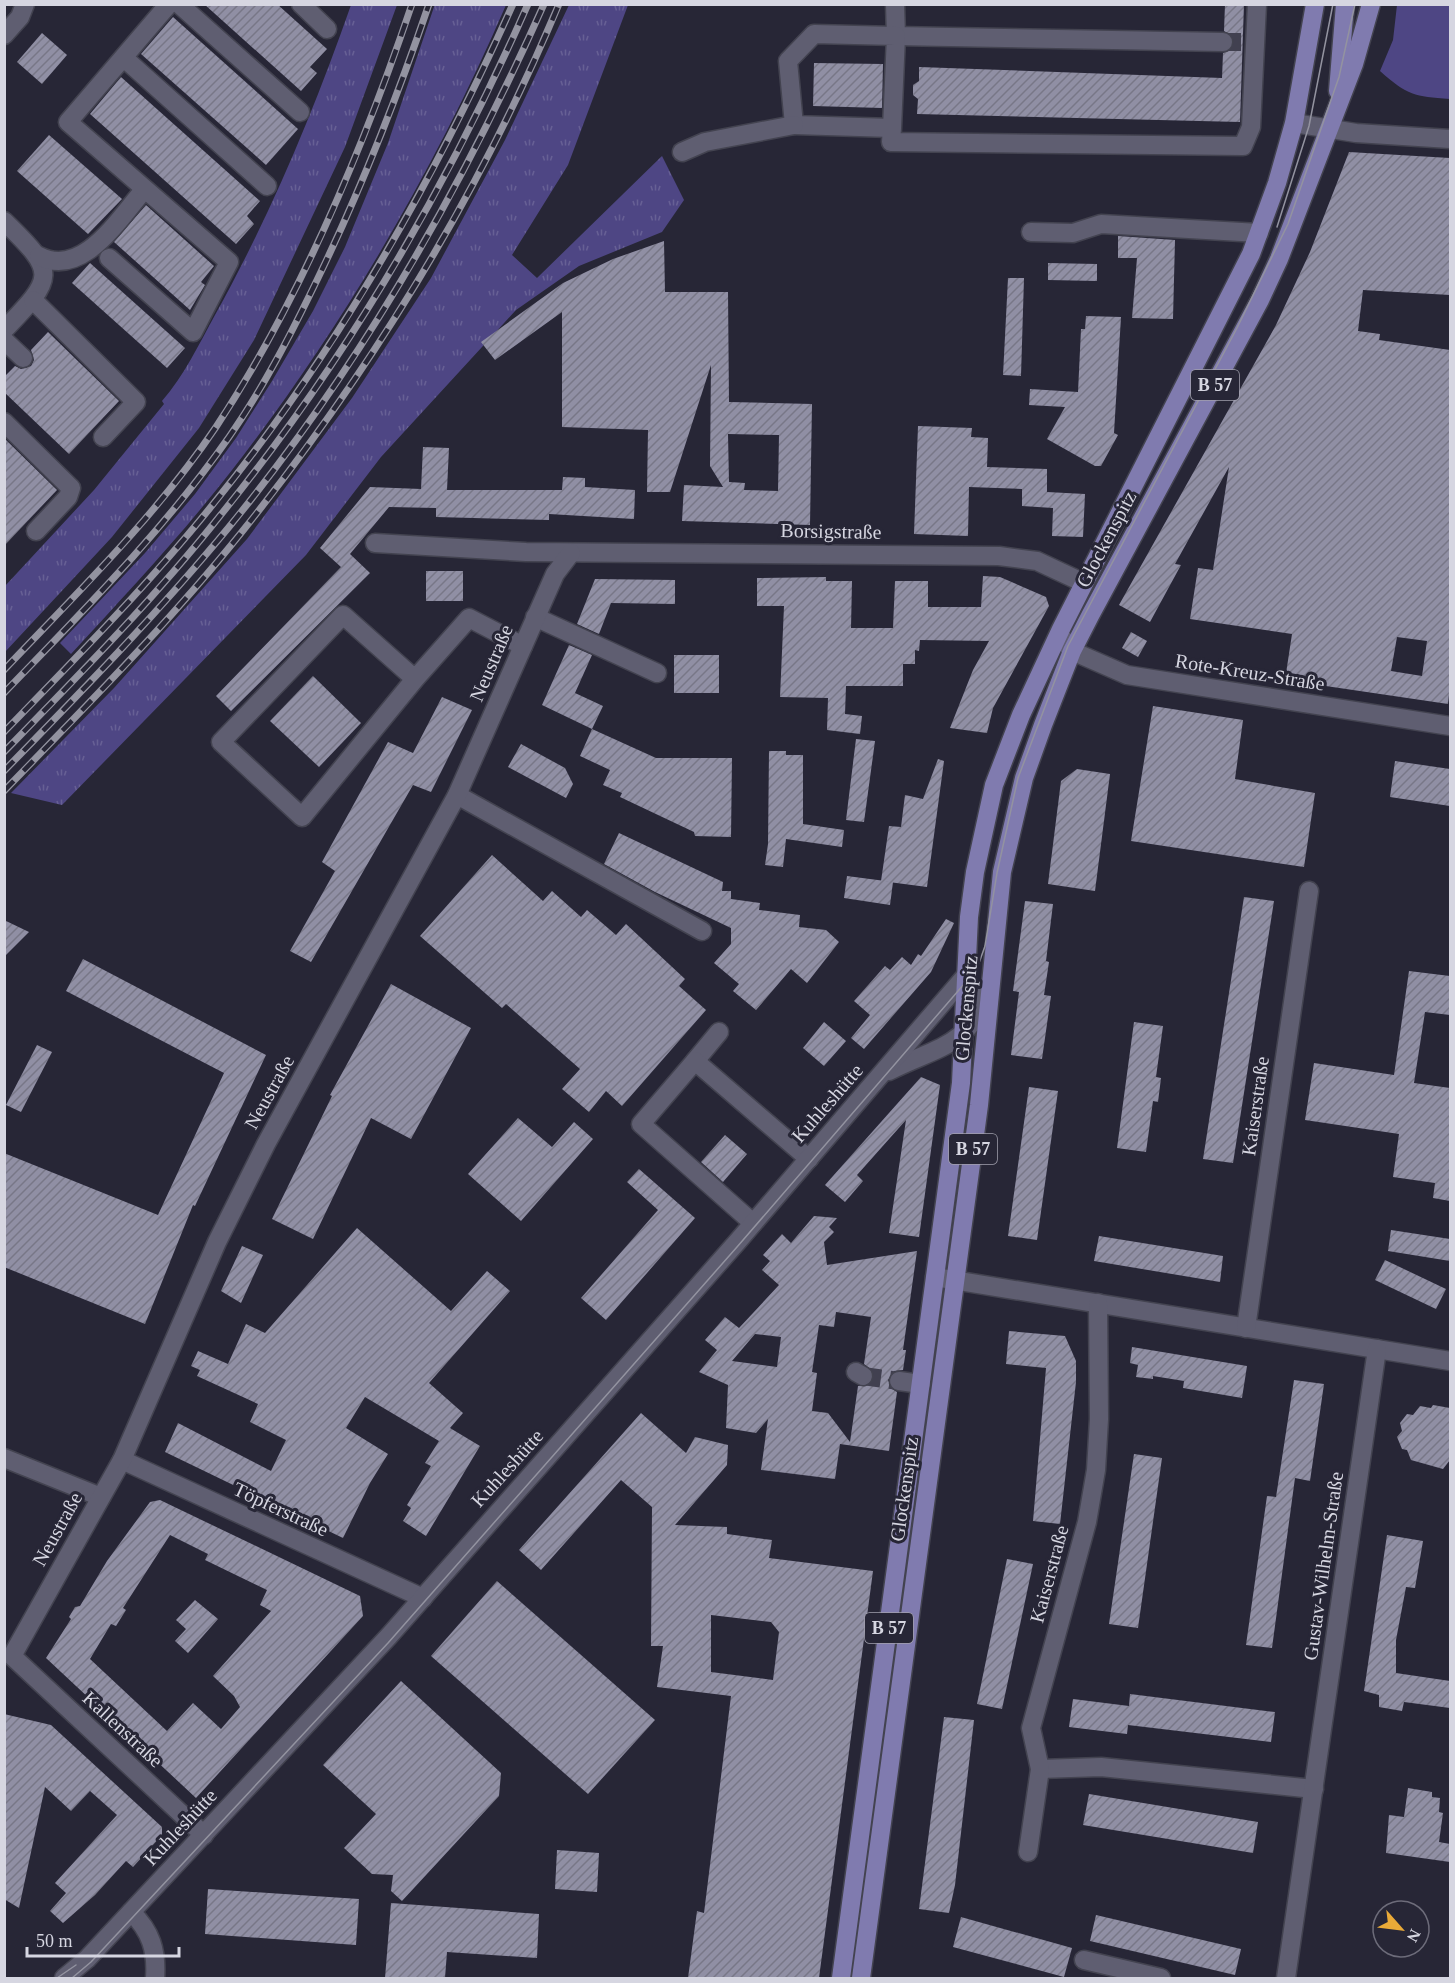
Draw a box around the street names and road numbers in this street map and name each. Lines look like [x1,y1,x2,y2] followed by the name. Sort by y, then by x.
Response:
[1191,370,1239,400] road number: B 57
[1072,487,1141,591] street label: Glockenspitz
[780,519,882,544] street label: Borsigstraße
[465,621,517,705] street label: Neustraße
[1174,649,1326,695] street label: Rote-Kreuz-Straße
[950,954,983,1062] street label: Glockenspitz
[240,1051,298,1133] street label: Neustraße
[1237,1055,1273,1157] street label: Kaiserstraße
[787,1059,867,1147] street label: Kuhleshütte
[949,1134,997,1164] road number: B 57
[466,1425,548,1511] street label: Kuhleshütte
[886,1435,923,1543] street label: Glockenspitz
[1299,1470,1347,1662] street label: Gustav-Wilhelm-Straße
[230,1477,332,1542] street label: Töpferstraße
[28,1488,86,1570] street label: Neustraße
[1025,1523,1073,1625] street label: Kaiserstraße
[865,1613,913,1643] road number: B 57
[79,1686,168,1772] street label: Kallenstraße
[139,1784,221,1870] street label: Kuhleshütte

